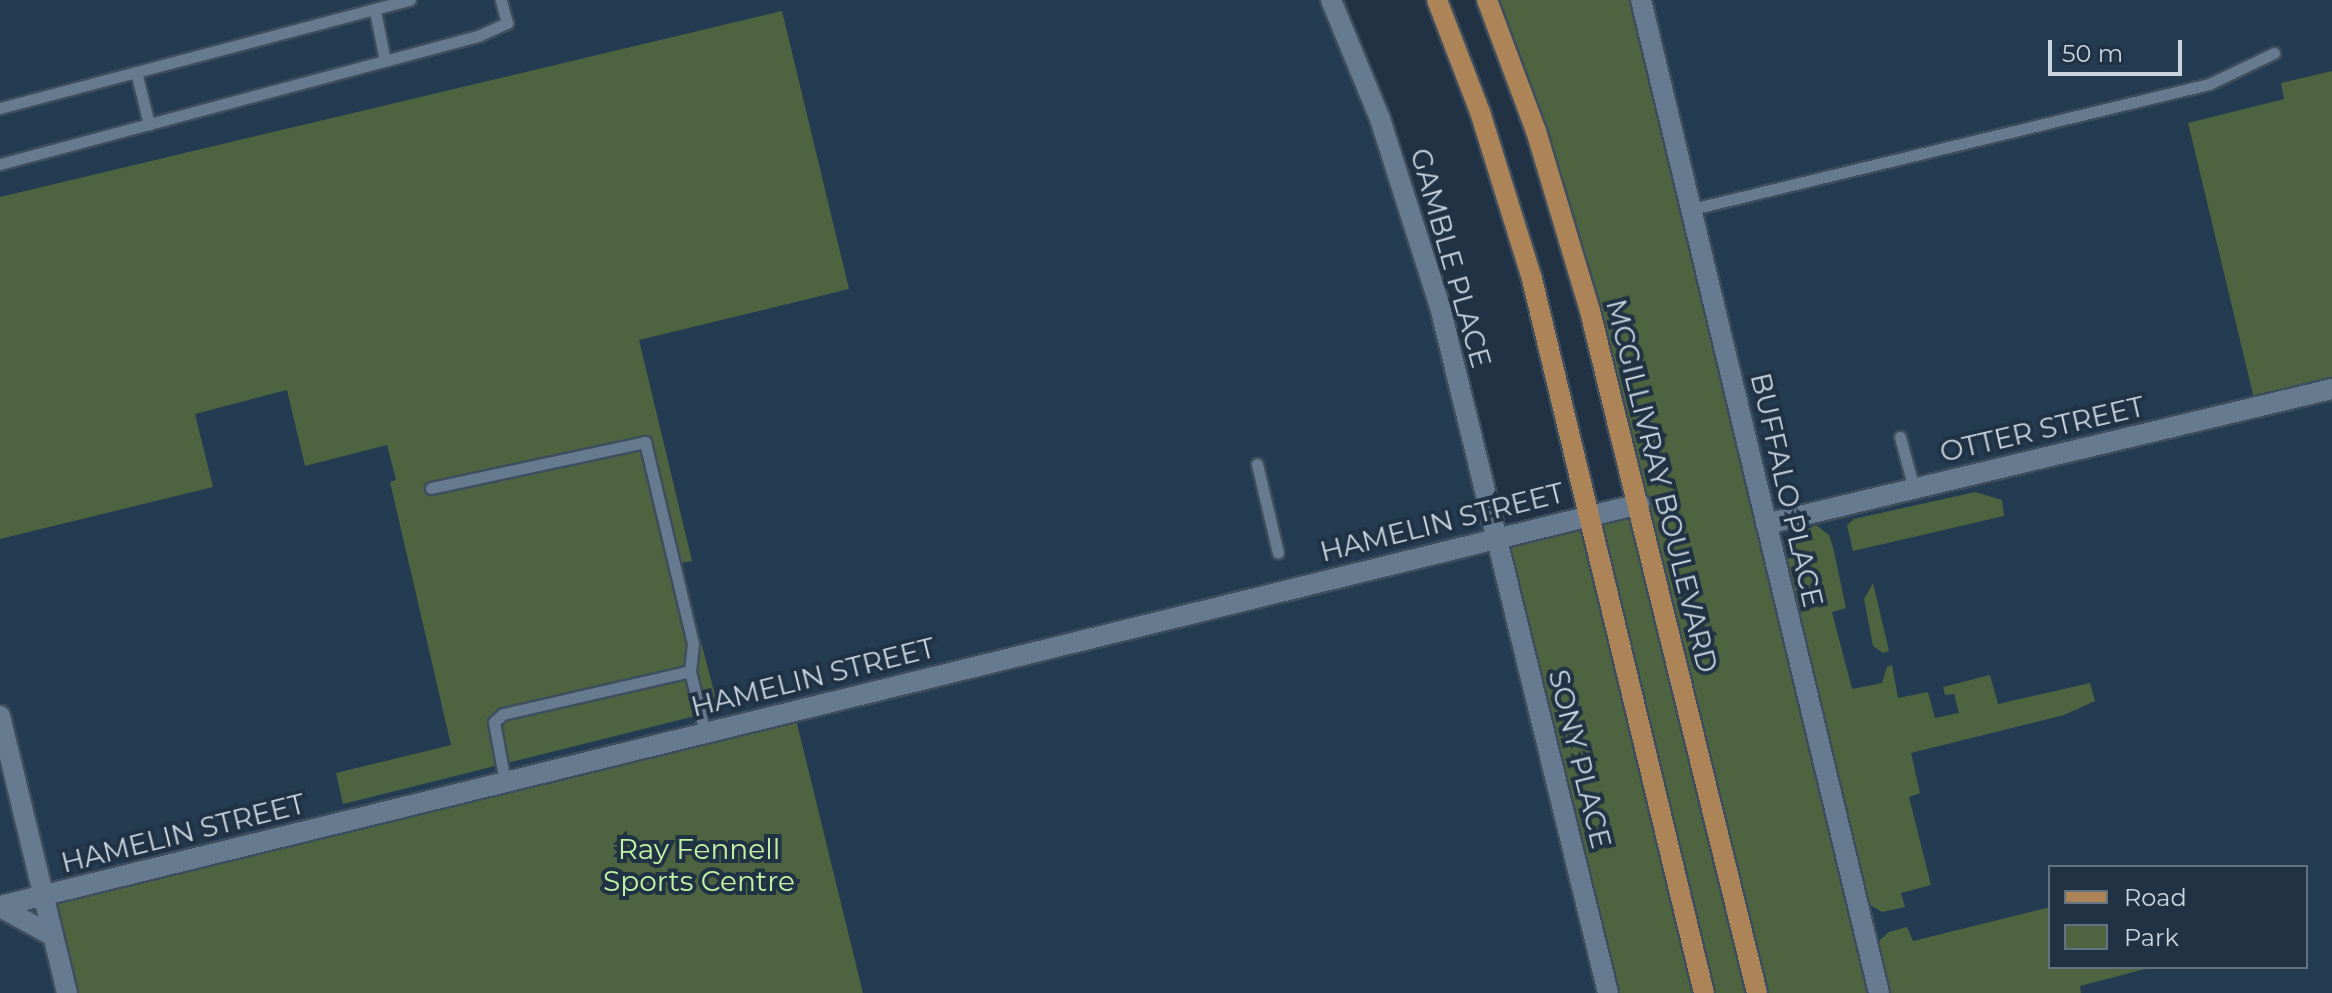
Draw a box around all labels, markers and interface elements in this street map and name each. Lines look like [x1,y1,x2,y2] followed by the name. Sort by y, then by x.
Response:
[2052,24,2186,74] scale bar
[2062,39,2123,68] text: 50 m
[1404,144,1498,372] street label: GAMBLE PLACE
[1599,296,1725,676] street label: MCGILLIVRAY BOULEVARD
[1744,370,1830,610] street label: BUFFALO PLACE
[1937,389,2147,469] street label: OTTER STREET
[1317,475,1567,569] street label: HAMELIN STREET
[688,630,938,724] street label: HAMELIN STREET
[1542,666,1618,852] street label: SONY PLACE
[58,786,308,880] street label: HAMELIN STREET
[603,832,795,898] park label: Ray Fennell Sports Centre
[2048,865,2308,969] legend
[2124,883,2187,912] text: Road
[2124,923,2179,952] text: Park

